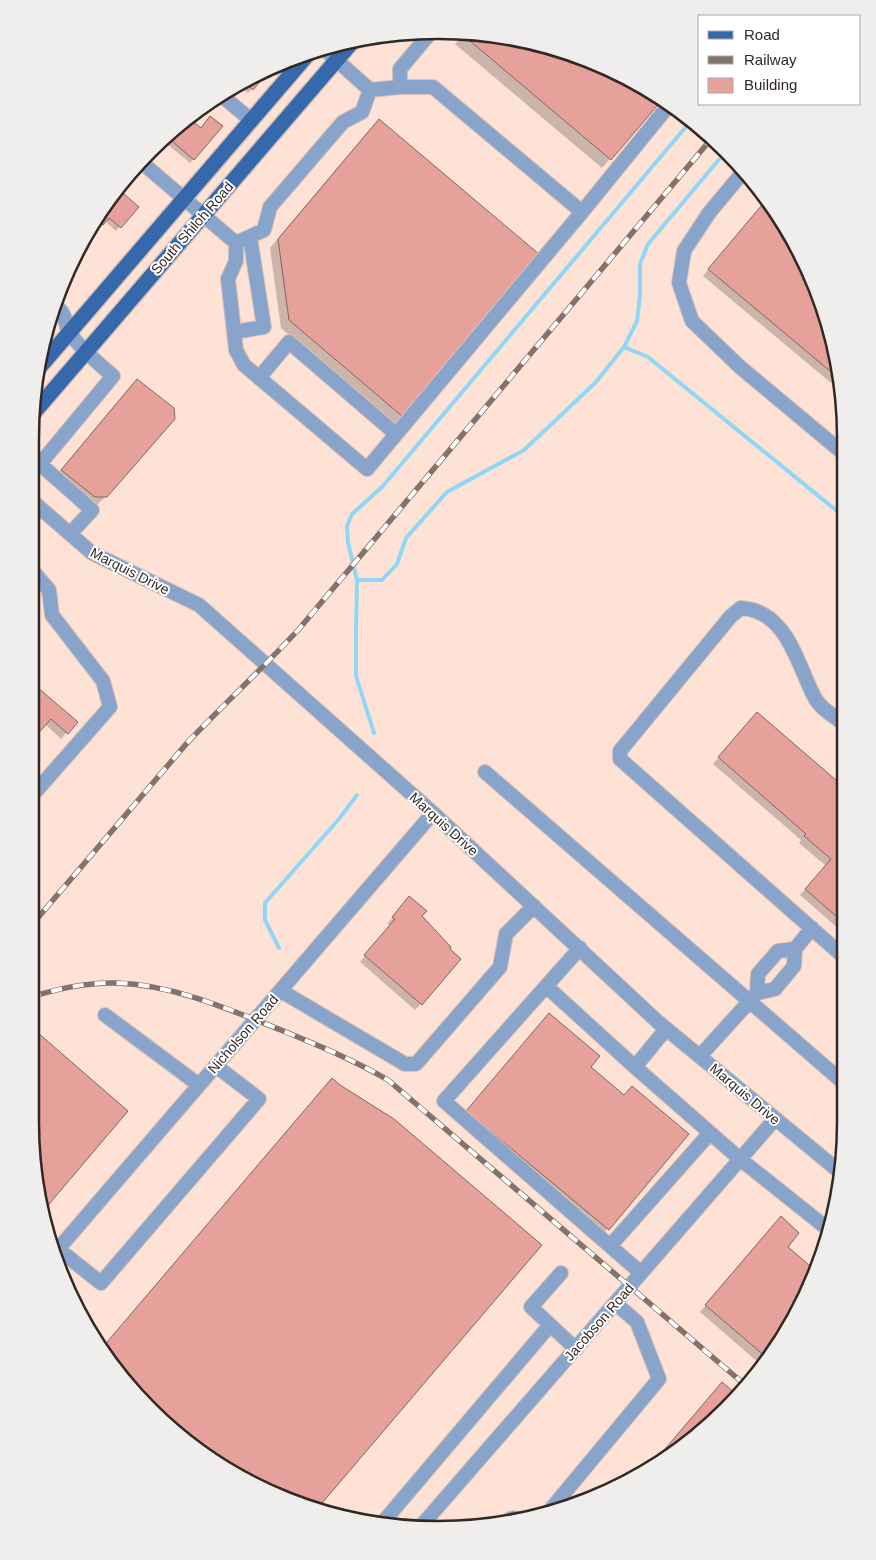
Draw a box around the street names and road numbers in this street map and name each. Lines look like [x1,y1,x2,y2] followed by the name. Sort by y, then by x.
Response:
[148,179,236,277] street label: South Shiloh Road
[88,544,172,598] street label: Marquis Drive
[407,789,482,859] street label: Marquis Drive
[205,991,281,1077] street label: Nicholson Road
[707,1060,783,1128] street label: Marquis Drive
[561,1280,637,1364] street label: Jacobson Road

